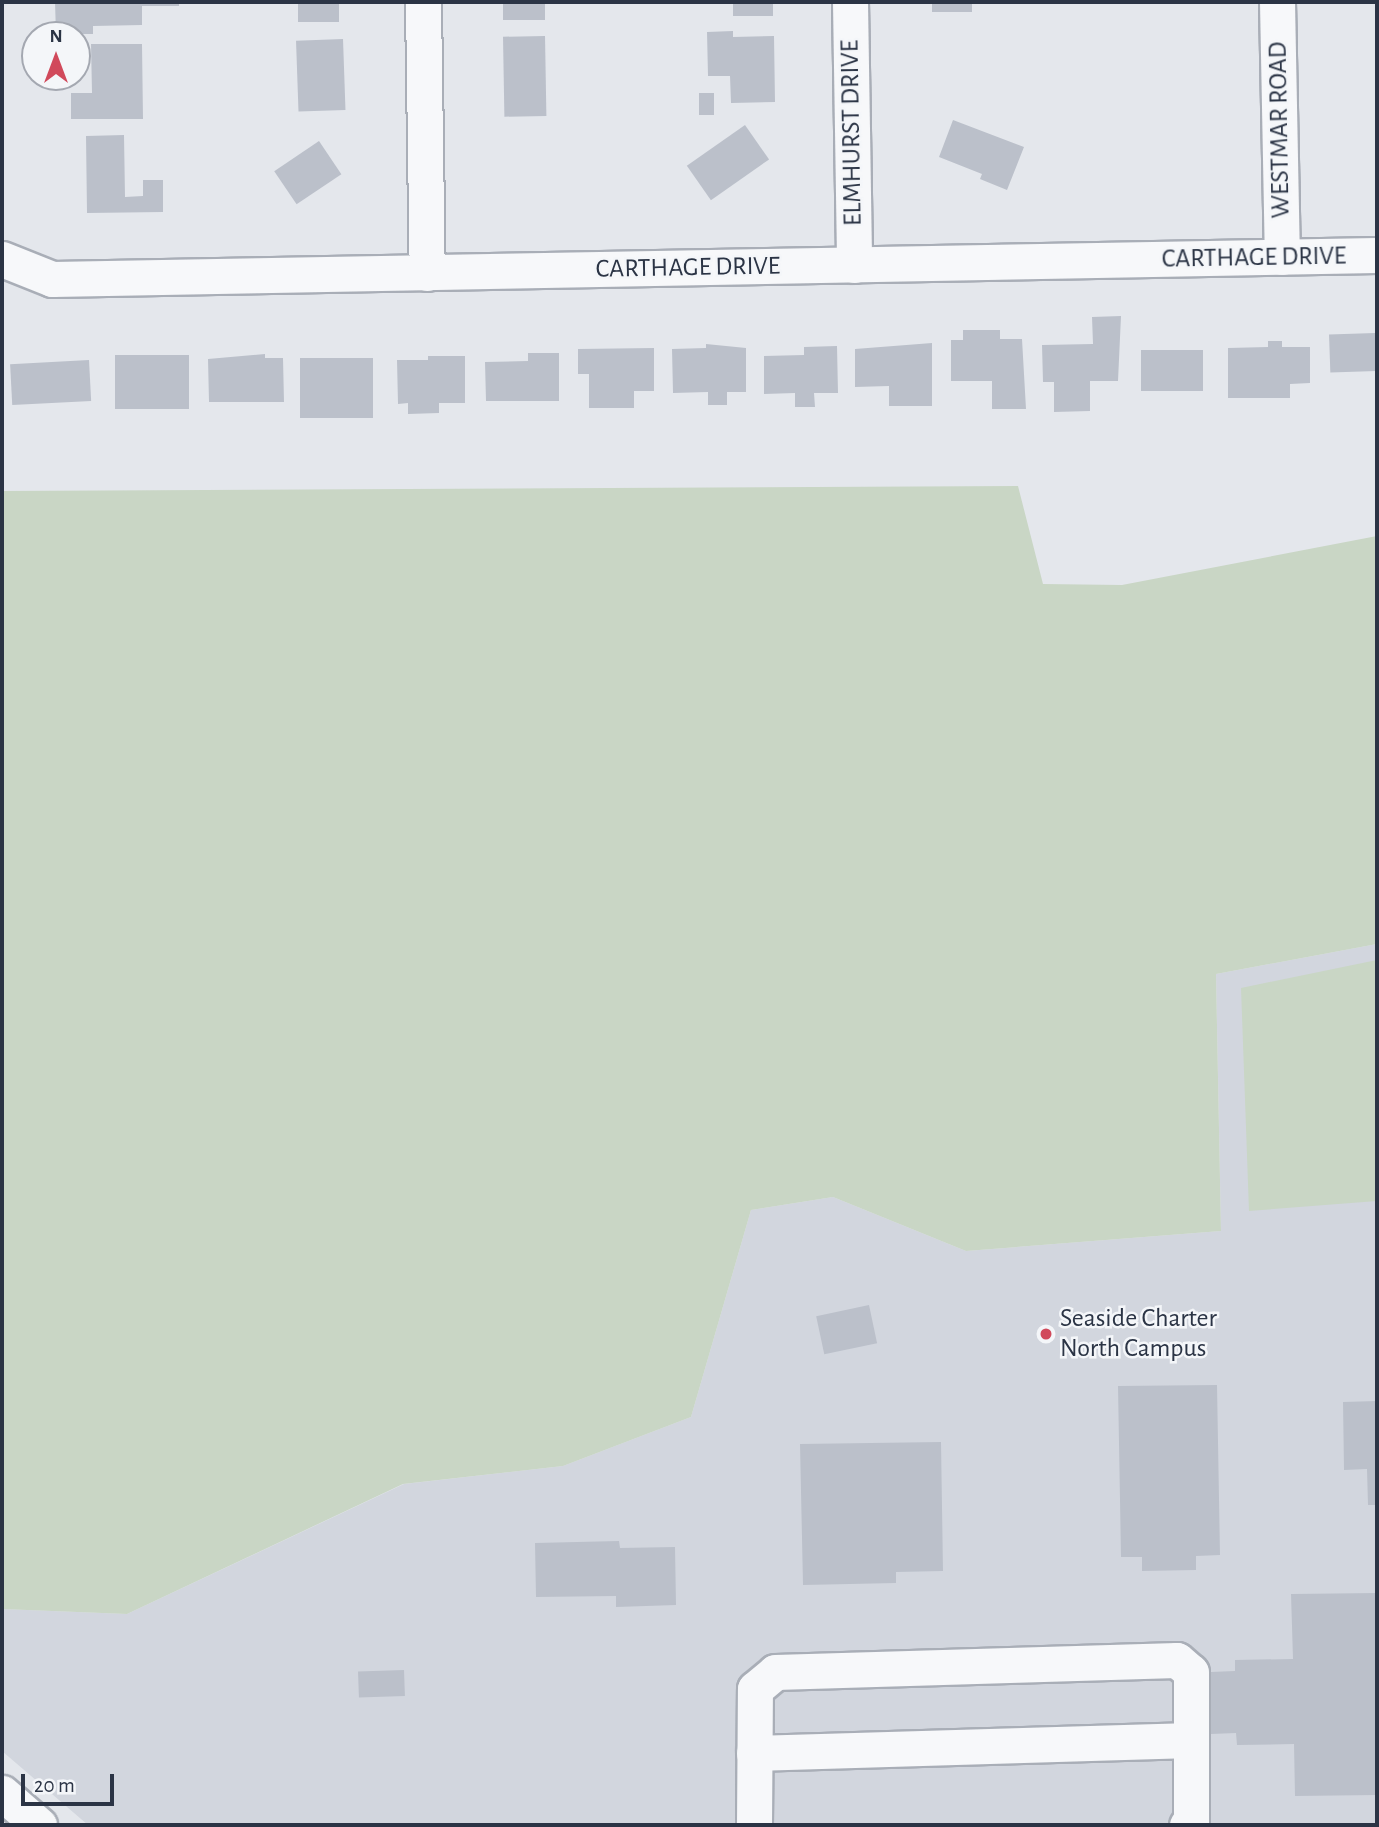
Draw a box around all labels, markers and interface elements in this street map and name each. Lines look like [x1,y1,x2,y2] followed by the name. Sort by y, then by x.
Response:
[21,21,91,91] north arrow
[49,27,63,46] text: N
[835,40,869,226] street label: ELMHURST DRIVE
[1263,41,1297,219] street label: WESTMAR ROAD
[1161,241,1347,275] street label: CARTHAGE DRIVE
[595,251,781,285] street label: CARTHAGE DRIVE
[1060,1303,1217,1364] place label: Seaside Charter North Campus
[1038,1326,1054,1342] marker: Seaside Charter North Campus
[24,1760,117,1804] scale bar
[34,1775,75,1796] text: 20 m

